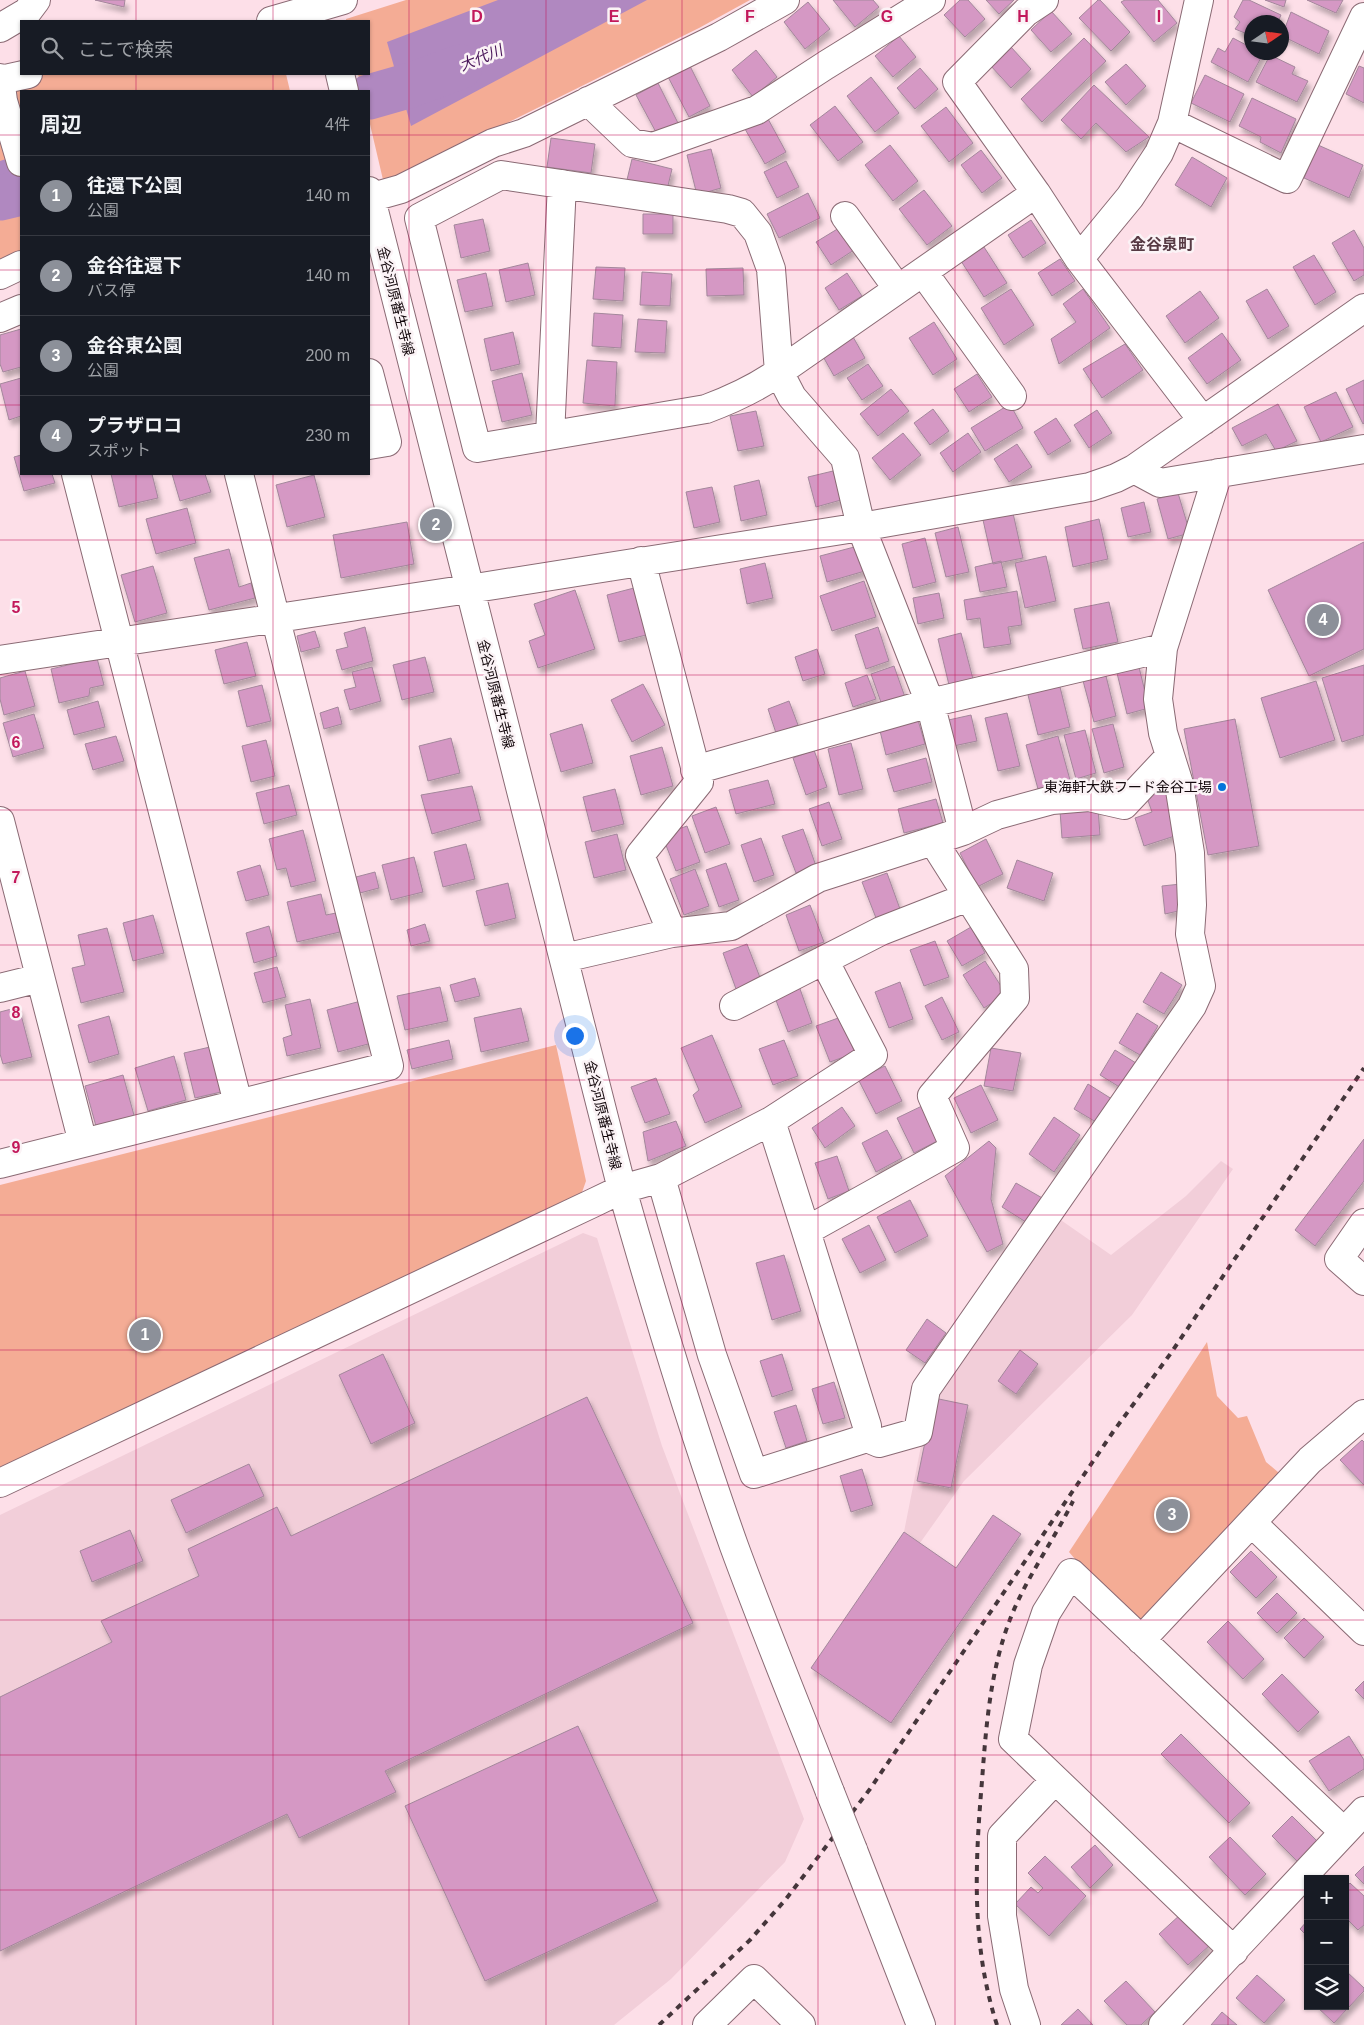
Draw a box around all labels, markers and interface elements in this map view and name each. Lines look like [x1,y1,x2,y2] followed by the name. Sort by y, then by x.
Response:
[471,8,483,25] text: D
[609,8,620,25] text: E
[745,8,755,25] text: F
[881,8,893,25] text: G
[1017,8,1029,25] text: H
[1157,8,1161,25] text: I
[1244,15,1289,60] north arrow
[20,20,370,75] search box
[38,34,66,62] icon: search
[78,39,173,60] text: ここで検索
[457,40,507,74] water label: 大代川
[40,113,82,136] text: 周辺
[325,116,350,133] text: 4件
[87,175,182,196] text: 往還下公園
[52,187,60,204] text: 1
[306,187,350,204] text: 140 m
[87,202,119,219] text: 公園
[1130,236,1194,253] district label: 金谷泉町
[375,245,417,357] street label: 金谷河原番生寺線
[87,255,182,276] text: 金谷往還下
[52,267,60,284] text: 2
[306,267,350,284] text: 140 m
[87,282,135,299] text: バス停
[87,335,182,356] text: 金谷東公園
[52,347,60,364] text: 3
[306,347,350,364] text: 200 m
[87,362,119,379] text: 公園
[87,415,182,436] text: プラザロコ
[52,427,60,444] text: 4
[306,427,350,444] text: 230 m
[87,442,151,459] text: スポット
[420,506,452,544] pin: 2
[12,599,21,616] text: 5
[1307,601,1339,639] pin: 4
[475,638,517,750] street label: 金谷河原番生寺線
[12,734,21,751] text: 6
[1044,779,1212,795] place label: 東海軒大鉄フード金谷工場
[1216,781,1228,793] marker: 東海軒大鉄フード金谷工場
[12,869,21,886] text: 7
[12,1004,21,1021] text: 8
[562,1023,588,1049] your location
[582,1059,624,1171] street label: 金谷河原番生寺線
[12,1139,21,1156] text: 9
[129,1316,161,1354] pin: 1
[1156,1496,1188,1534] pin: 3
[1304,1875,1349,2010] map controls
[1304,1875,1349,1920] button: +
[1304,1920,1349,1965] button: −
[1304,1965,1349,2010] button: layers

